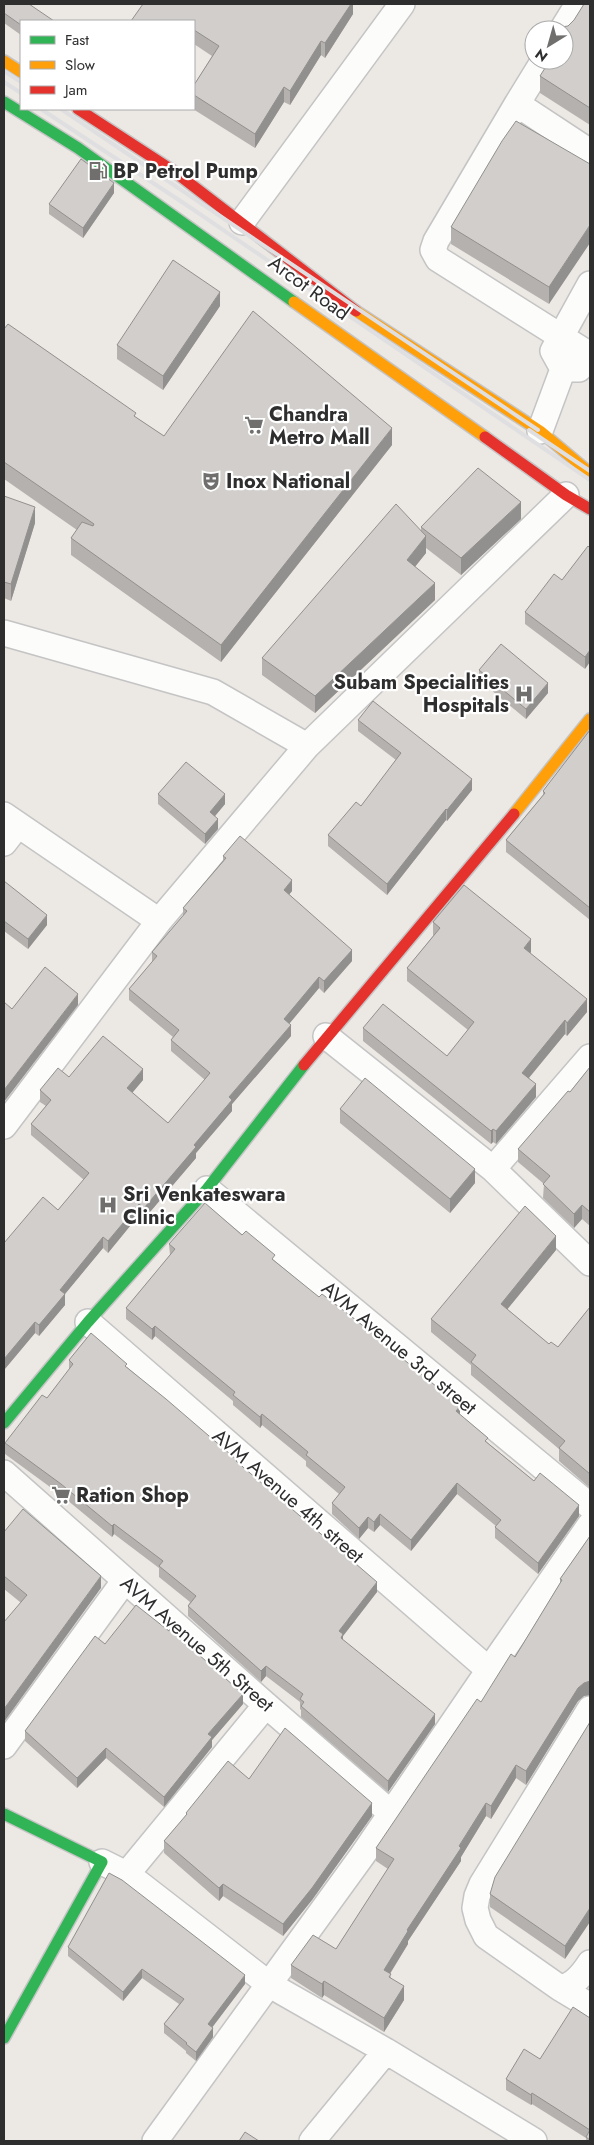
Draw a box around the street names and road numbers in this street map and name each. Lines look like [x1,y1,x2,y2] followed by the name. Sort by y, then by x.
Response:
[262,249,356,327] street label: Arcot Road
[315,1274,483,1422] street label: AVM Avenue 3rd street
[206,1422,370,1570] street label: AVM Avenue 4th street
[114,1569,280,1719] street label: AVM Avenue 5th Street

